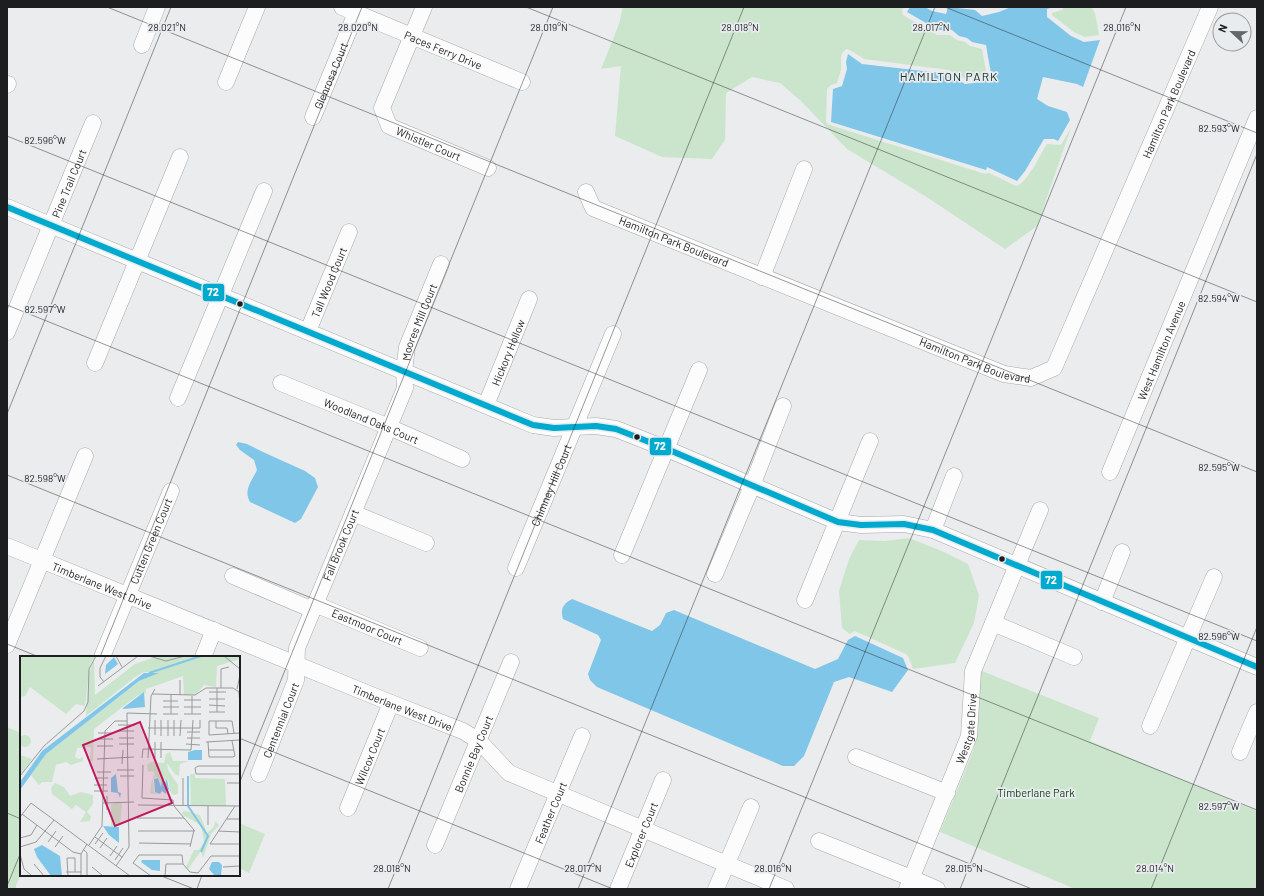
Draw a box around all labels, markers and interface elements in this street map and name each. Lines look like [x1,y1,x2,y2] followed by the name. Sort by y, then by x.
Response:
[1212,12,1252,52] north arrow
[148,21,186,33] text: 28.021°N
[338,21,378,33] text: 28.020°N
[530,21,568,33] text: 28.019°N
[721,21,759,33] text: 28.018°N
[912,21,950,33] text: 28.017°N
[1103,21,1141,33] text: 28.016°N
[1215,22,1230,34] text: N
[403,27,484,71] street label: Paces Ferry Drive
[311,40,350,111] street label: Glenrosa Court
[1139,47,1197,160] street label: Hamilton Park Boulevard
[900,69,998,83] district label: HAMILTON PARK
[1198,122,1240,134] text: 82.593°W
[395,123,463,162] street label: Whistler Court
[24,134,66,146] text: 82.596°W
[48,147,88,219] street label: Pine Trail Court
[618,213,731,269] street label: Hamilton Park Boulevard
[308,245,349,319] street label: Tall Wood Court
[399,282,439,361] street label: Moores Mill Court
[202,283,225,302] line badge: 72
[207,285,219,298] text: 72
[1198,292,1240,304] text: 82.594°W
[1134,298,1187,402] street label: West Hamilton Avenue
[235,299,245,309] unlabelled marker
[24,303,66,315] text: 82.597°W
[488,317,527,387] street label: Hickory Hollow
[918,334,1031,384] street label: Hamilton Park Boulevard
[322,395,421,446] street label: Woodland Oaks Court
[632,432,642,442] unlabelled marker
[649,437,672,456] line badge: 72
[654,439,666,452] text: 72
[528,442,573,528] street label: Chimney Hill Court
[1198,461,1240,473] text: 82.595°W
[24,472,66,484] text: 82.598°W
[127,496,174,586] street label: Cutten Green Court
[319,507,361,582] street label: Fall Brook Court
[997,554,1007,564] unlabelled marker
[50,559,154,611] street label: Timberlane West Drive
[1040,570,1063,590] line badge: 72
[1045,573,1057,586] text: 72
[330,605,405,647] street label: Eastmoor Court
[1198,630,1240,642] text: 82.596°W
[20,656,240,876] inset map
[260,680,301,760] street label: Centennial Court
[350,681,455,733] street label: Timberlane West Drive
[952,693,978,765] street label: Westgate Drive
[451,713,495,794] street label: Bonnie Bay Court
[352,726,387,787] street label: Wilcox Court
[531,780,569,845] street label: Feather Court
[997,786,1075,799] park label: Timberlane Park
[621,800,660,869] street label: Explorer Court
[1198,800,1240,812] text: 82.597°W
[373,862,411,874] text: 28.018°N
[564,862,602,874] text: 28.017°N
[754,862,792,874] text: 28.016°N
[945,862,983,874] text: 28.015°N
[1136,862,1174,874] text: 28.014°N

